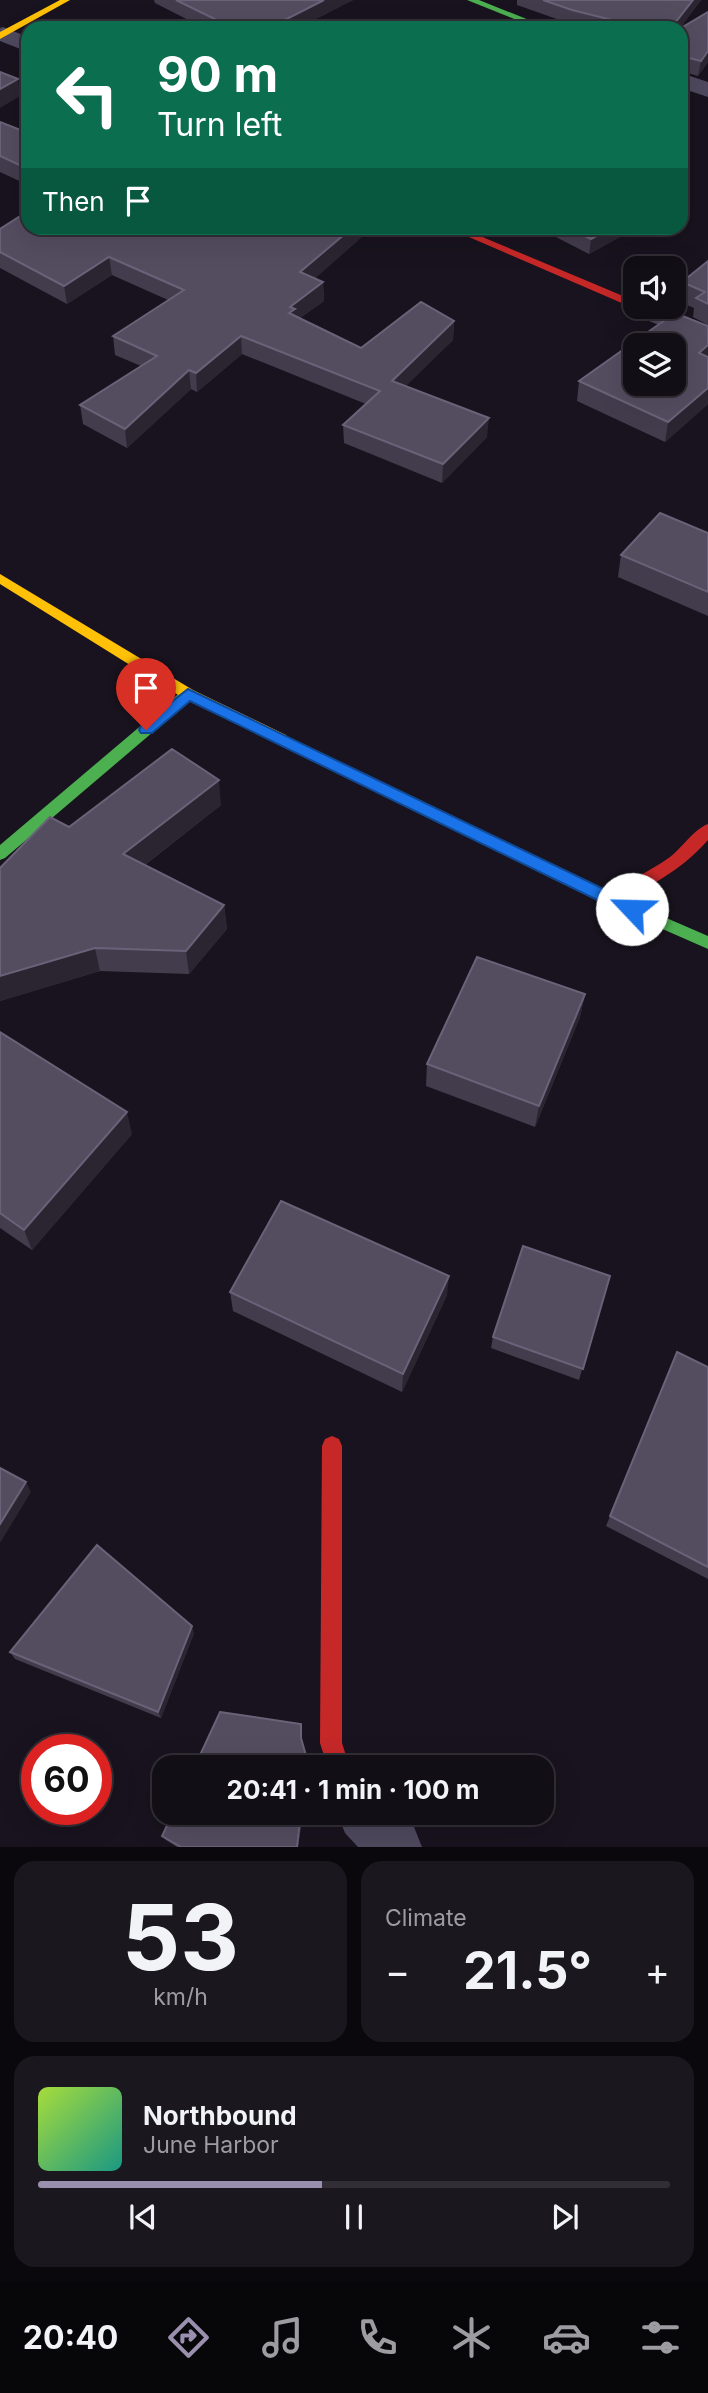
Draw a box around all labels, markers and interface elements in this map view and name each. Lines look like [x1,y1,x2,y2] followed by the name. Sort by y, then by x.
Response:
[157,45,278,104] text: 90 m
[42,49,133,140] icon: left
[157,105,282,144] text: Turn left
[119,182,157,220] icon: arrive
[42,186,105,217] text: Then
[623,256,686,396] map controls
[623,256,686,319] button: sound
[623,333,686,396] button: layers
[116,658,176,730] pin
[127,669,165,707] icon: arrive
[595,872,669,946] position arrow
[21,1734,112,1825] speed limit sign: 60
[227,1774,479,1805] text: 20:41 · 1 min · 100 m
[122,1882,239,1992] text: 53
[385,1904,467,1932] text: Climate
[463,1939,592,2002] text: 21.5°
[385,1948,410,1994] text: −
[645,1948,670,1994] text: +
[153,1983,208,2011] text: km/h
[143,2100,297,2131] text: Northbound
[143,2131,279,2159] text: June Harbor
[124,2198,162,2236] icon: previous
[335,2198,373,2236] icon: pause
[546,2198,584,2236] icon: next
[164,2313,213,2362] icon: directions
[258,2313,307,2362] icon: music
[353,2313,402,2362] icon: phone
[447,2313,496,2362] icon: climate
[542,2313,591,2362] icon: car
[636,2313,685,2362] icon: filters
[23,2318,118,2357] text: 20:40

